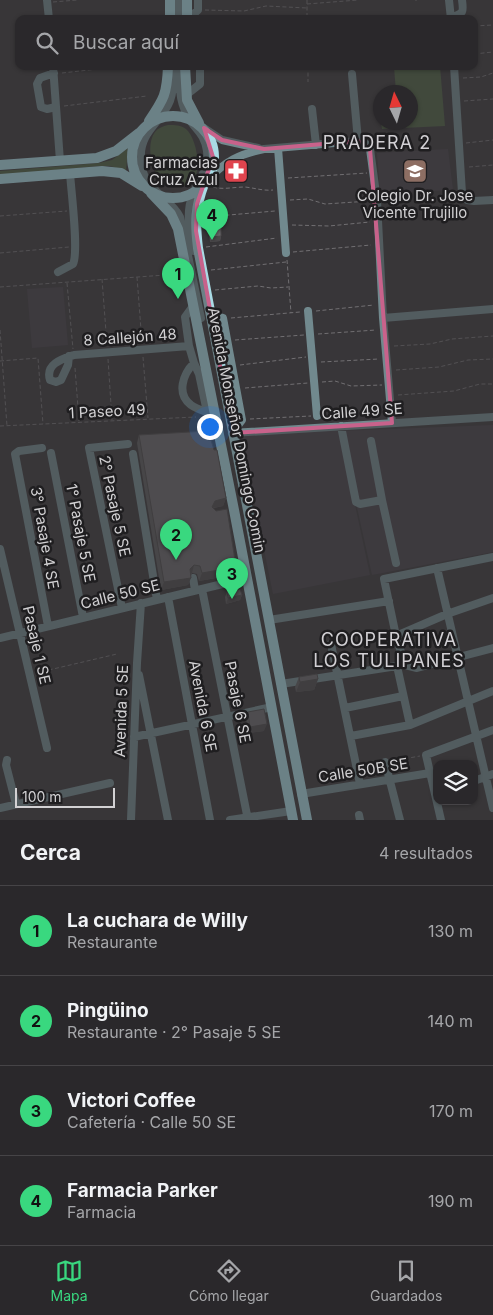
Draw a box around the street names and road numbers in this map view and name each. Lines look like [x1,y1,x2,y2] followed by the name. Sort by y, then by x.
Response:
[204,306,270,554] street label: Avenida Monseñor Domingo Comin
[83,324,177,350] street label: 8 Callejón 48
[68,399,146,423] street label: 1 Paseo 49
[321,399,403,423] street label: Calle 49 SE
[95,454,135,558] street label: 2° Pasaje 5 SE
[62,482,100,584] street label: 1° Pasaje 5 SE
[27,485,63,591] street label: 3° Pasaje 4 SE
[78,575,162,613] street label: Calle 50 SE
[19,604,55,686] street label: Pasaje 1 SE
[185,659,221,753] street label: Avenida 6 SE
[221,659,255,745] street label: Pasaje 6 SE
[110,664,132,758] street label: Avenida 5 SE
[317,754,409,786] street label: Calle 50B SE

